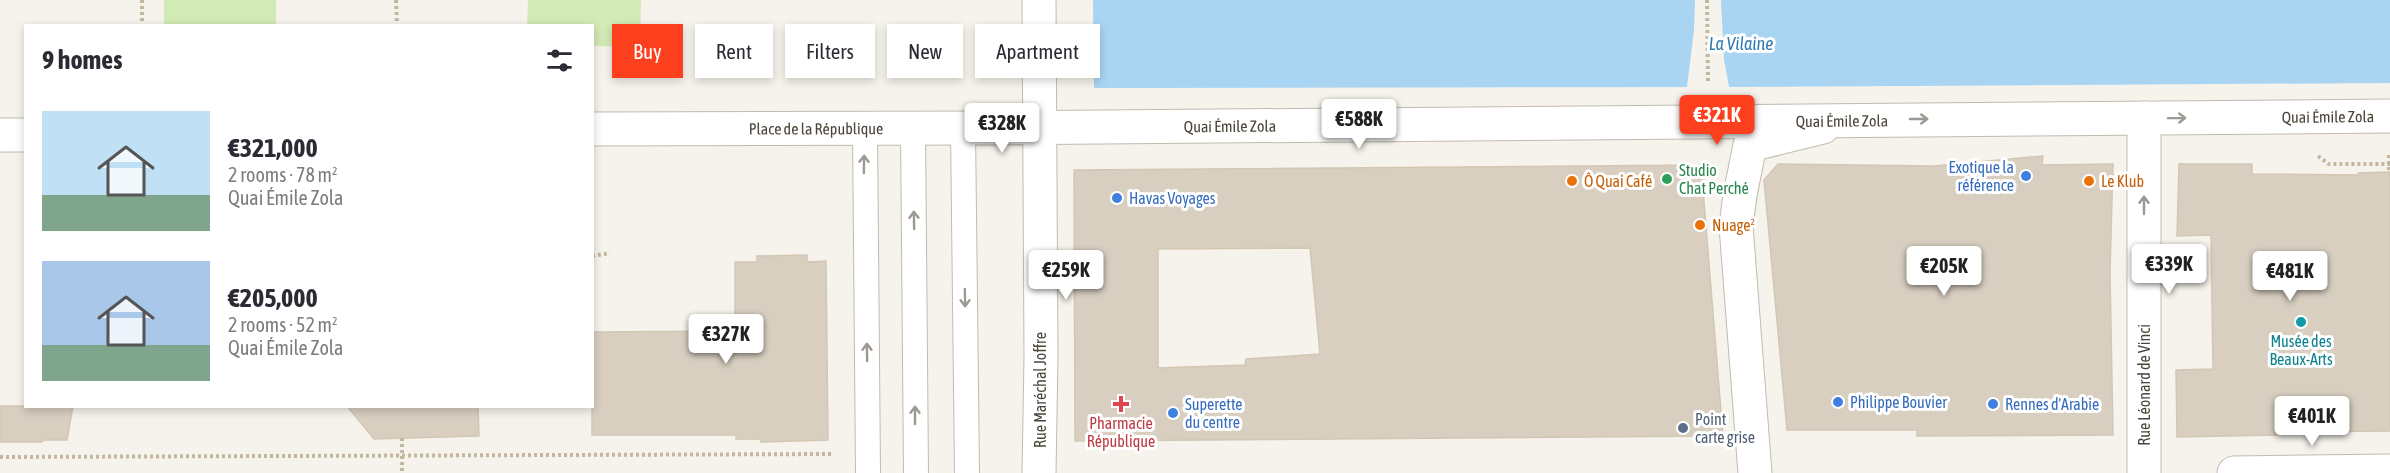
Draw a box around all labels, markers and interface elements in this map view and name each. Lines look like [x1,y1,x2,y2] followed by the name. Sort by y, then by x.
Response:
[612,24,683,78] chip: Buy
[695,24,773,78] chip: Rent
[785,24,875,78] chip: Filters
[887,24,963,78] chip: New
[975,24,1100,78] chip: Apartment
[1709,33,1773,54] water label: La Vilaine
[543,44,576,77] icon: filters
[42,45,122,75] text: 9 homes
[1675,95,1759,146] pin: €321K
[1317,99,1401,150] pin: €588K
[960,103,1044,154] pin: €328K
[1694,103,1741,126] text: €321K
[1336,107,1383,130] text: €588K
[2282,107,2374,126] street label: Quai Émile Zola
[979,111,1026,134] text: €328K
[1796,111,1888,130] street label: Quai Émile Zola
[2166,112,2186,123] one-way arrow
[1908,114,1928,125] one-way arrow
[1184,117,1276,135] street label: Quai Émile Zola
[749,119,883,138] street label: Place de la République
[228,133,318,163] text: €321,000
[90,135,162,207] icon: home
[859,155,870,175] one-way arrow
[1949,158,2014,194] place label: Exotique la référence
[1679,161,1749,197] place label: Studio Chat Perché
[228,163,338,186] text: 2 rooms · 78 m²
[2019,169,2033,183] marker: Exotique la référence
[1584,172,1652,190] place label: Ô Quai Café
[1660,172,1674,186] marker: Studio Chat Perché
[2101,172,2144,190] place label: Le Klub
[1565,174,1579,188] marker: Ô Quai Café
[2082,174,2096,188] marker: Le Klub
[228,186,343,209] text: Quai Émile Zola
[1129,189,1216,208] place label: Havas Voyages
[1110,191,1124,205] marker: Havas Voyages
[2138,195,2150,215] one-way arrow
[908,210,920,230] one-way arrow
[1712,216,1755,235] place label: Nuage²
[1693,218,1707,232] marker: Nuage²
[2127,244,2211,295] pin: €339K
[1902,246,1986,297] pin: €205K
[1024,250,1108,301] pin: €259K
[2248,251,2332,302] pin: €481K
[2146,252,2193,275] text: €339K
[1921,254,1968,277] text: €205K
[1043,258,1090,281] text: €259K
[2267,259,2314,282] text: €481K
[228,283,318,313] text: €205,000
[90,285,162,357] icon: home
[959,287,971,307] one-way arrow
[228,313,338,336] text: 2 rooms · 52 m²
[684,314,768,365] pin: €327K
[2294,315,2308,329] marker: Musée des Beaux-Arts
[703,322,750,345] text: €327K
[2135,324,2153,446] street label: Rue Léonard de Vinci
[1031,332,1049,448] street label: Rue Maréchal Joffre
[2269,332,2333,368] place label: Musée des Beaux-Arts
[228,336,343,359] text: Quai Émile Zola
[861,342,873,362] one-way arrow
[1850,393,1947,412] place label: Philippe Bouvier
[1185,395,1243,431] place label: Superette du centre
[1831,395,1845,409] marker: Philippe Bouvier
[2005,395,2099,413] place label: Rennes d'Arabie
[2270,396,2354,447] pin: €401K
[1114,397,1128,411] marker: Pharmacie République
[1986,397,2000,411] marker: Rennes d'Arabie
[2289,404,2336,427] text: €401K
[910,405,921,425] one-way arrow
[1166,406,1180,420] marker: Superette du centre
[1695,410,1755,447] place label: Point carte grise
[1087,414,1155,451] place label: Pharmacie République
[1676,421,1690,435] marker: Point carte grise

